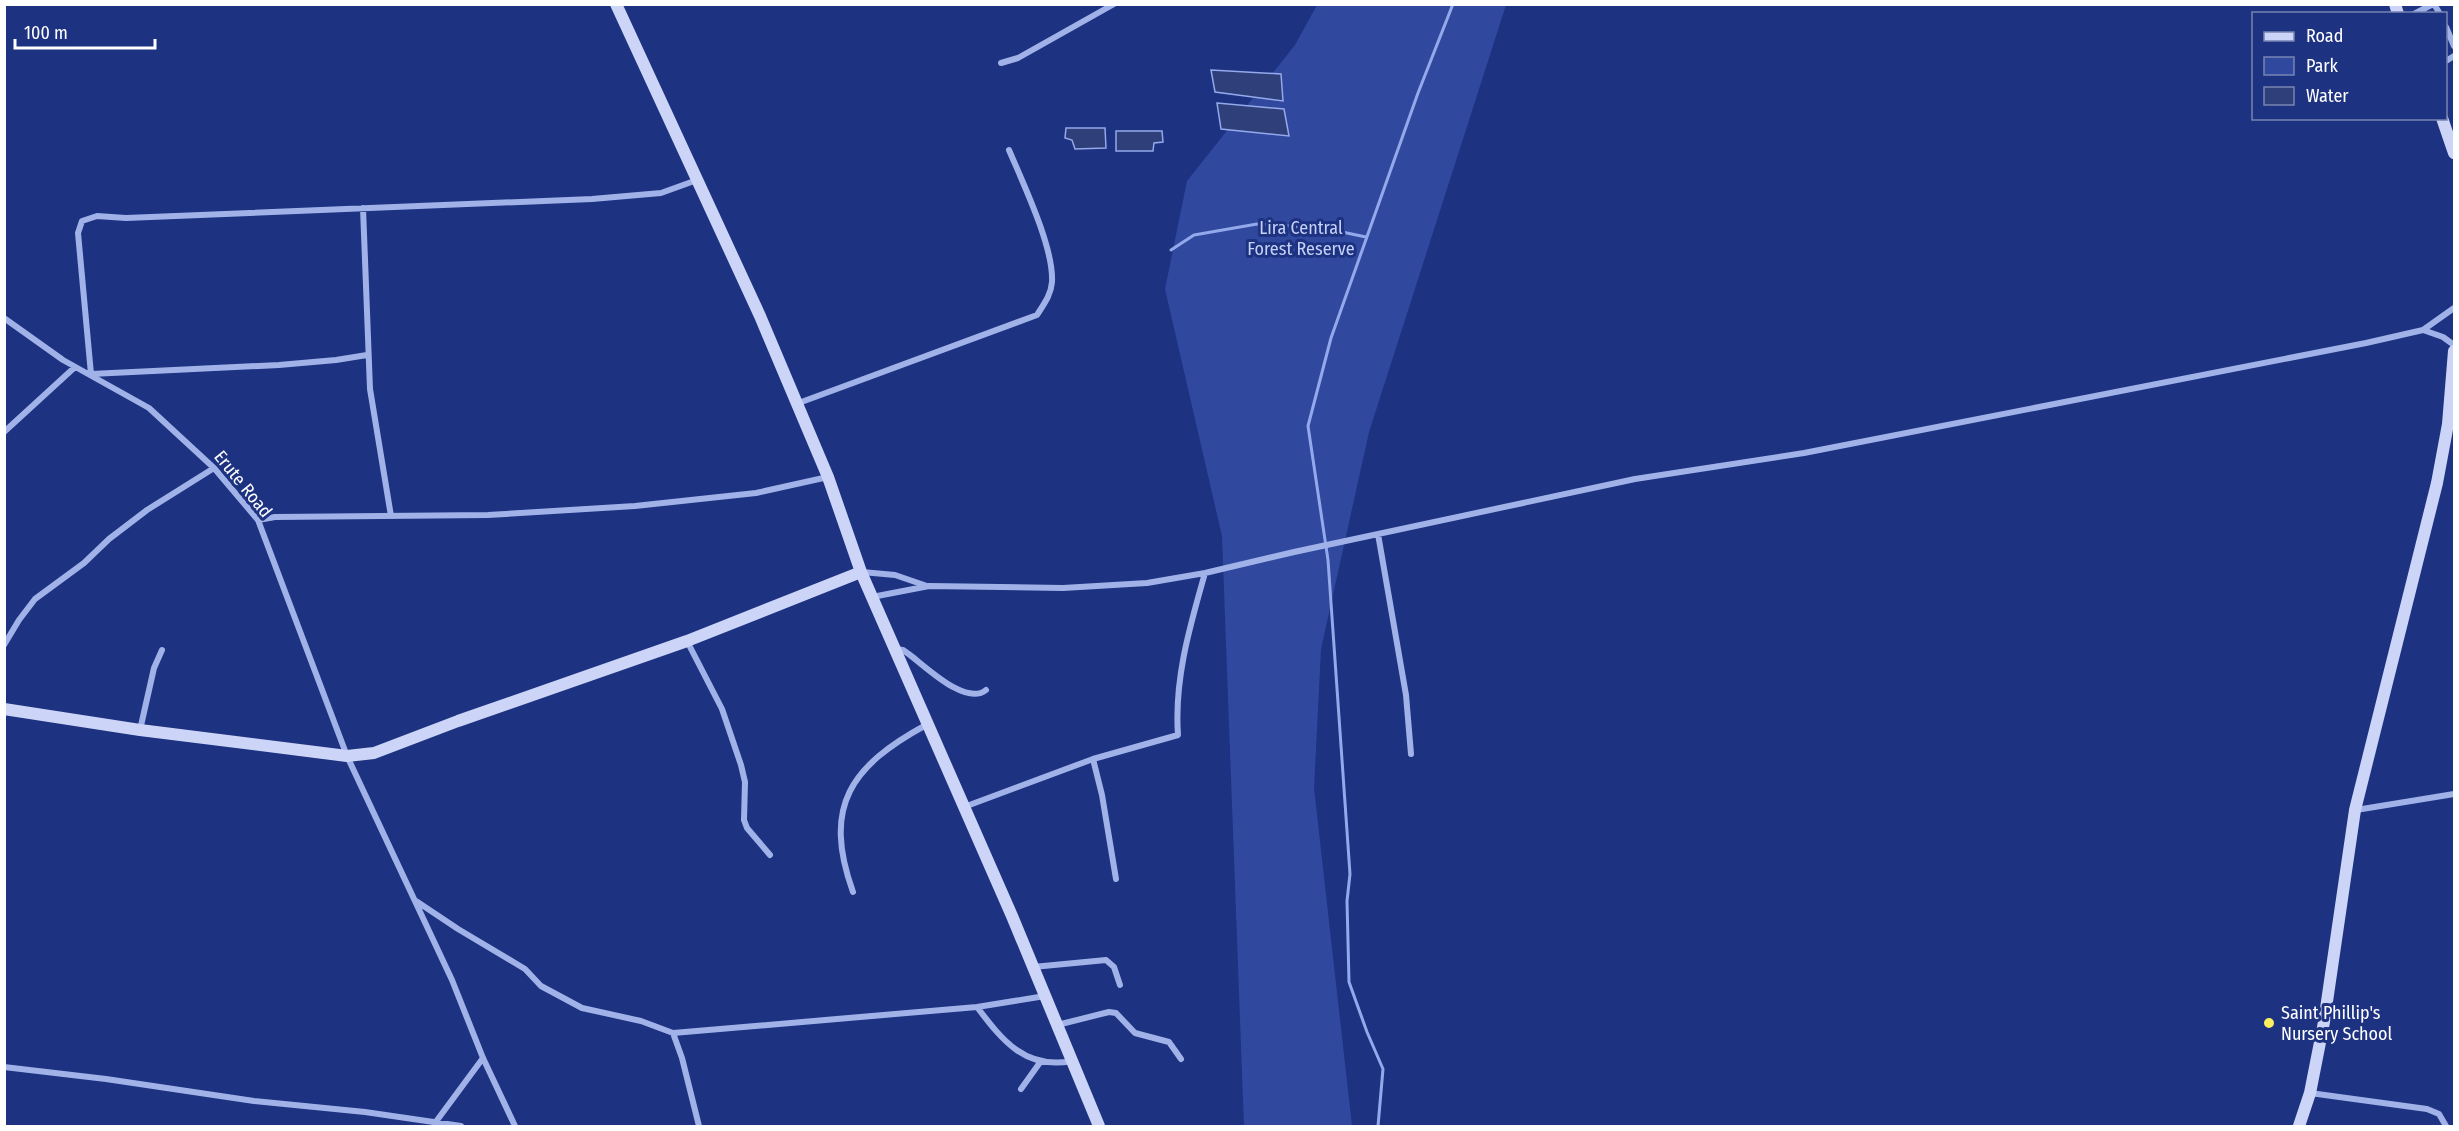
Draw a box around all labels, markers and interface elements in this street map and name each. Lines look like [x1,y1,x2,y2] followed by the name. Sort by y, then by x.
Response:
[15,12,154,50] scale bar
[2252,12,2447,120] legend
[24,22,68,44] text: 100 m
[2306,25,2343,47] text: Road
[2306,55,2339,77] text: Park
[2306,85,2349,107] text: Water
[1247,217,1355,260] park label: Lira Central Forest Reserve
[209,446,277,522] street label: Erute Road
[2281,1002,2393,1045] place label: Saint Phillip's Nursery School
[2262,1016,2276,1030] marker: Saint Phillip's Nursery School

